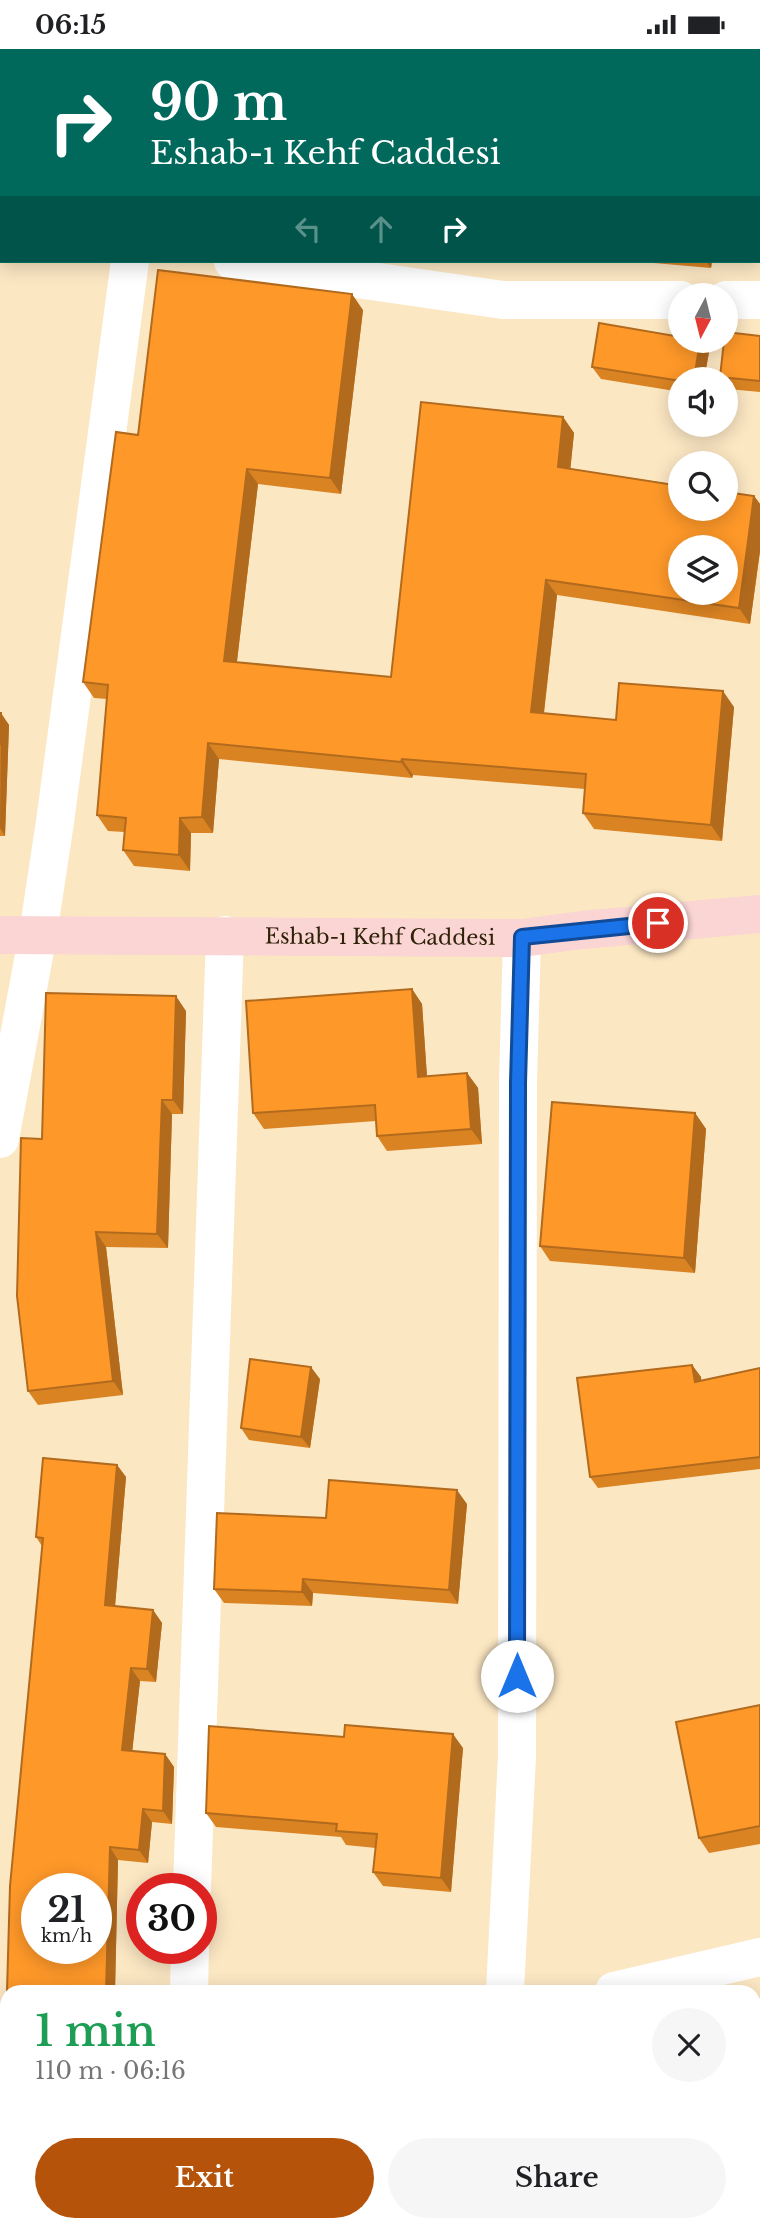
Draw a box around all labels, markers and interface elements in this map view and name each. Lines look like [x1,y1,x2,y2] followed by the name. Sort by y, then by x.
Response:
[35,9,106,41] text: 06:15
[150,72,287,133] text: 90 m
[35,77,126,168] icon: right
[150,133,501,173] text: Eshab-ı Kehf Caddesi
[289,210,327,248] icon: left
[362,210,400,248] icon: ahead
[435,210,473,248] icon: right
[668,283,738,353] north arrow
[668,283,738,605] map controls
[668,367,738,437] button: sound
[668,451,738,521] button: search
[668,535,738,605] button: layers
[628,893,688,953] pin
[639,904,677,942] icon: arrive
[265,924,495,951] street label: Eshab-ı Kehf Caddesi
[480,1639,554,1713] position arrow
[126,1873,217,1964] speed limit sign: 30
[47,1888,86,1931] text: 21
[41,1925,92,1947] text: km/h
[35,2005,156,2057] text: 1 min
[652,2008,726,2082] button: close
[35,2057,186,2085] text: 110 m · 06:16
[35,2138,374,2218] button: Exit
[388,2138,726,2218] button: Share

